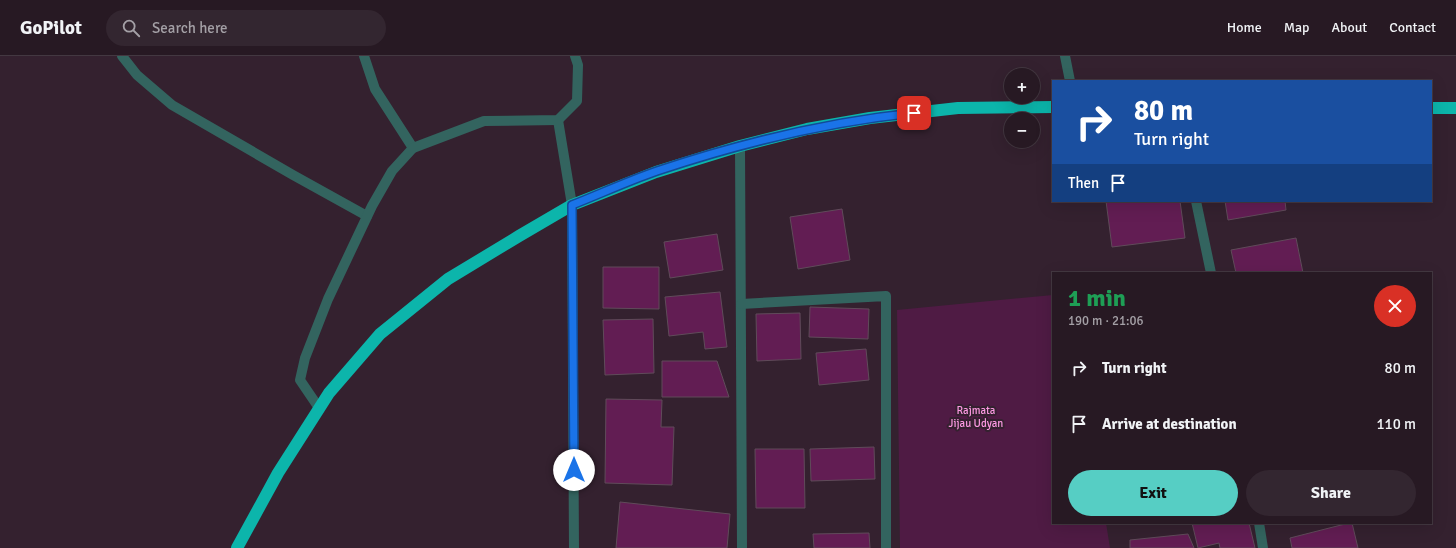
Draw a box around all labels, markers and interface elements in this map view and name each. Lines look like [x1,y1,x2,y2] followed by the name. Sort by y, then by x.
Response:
[106,10,386,46] search box
[20,16,82,40] text: GoPilot
[120,17,142,39] icon: search
[152,19,228,37] text: Search here
[1227,19,1262,36] text: Home
[1284,19,1309,36] text: Map
[1331,19,1367,36] text: About
[1389,19,1436,36] text: Contact
[1004,68,1040,148] map controls
[1004,68,1040,104] button: +
[1134,94,1193,128] text: 80 m
[897,96,931,130] pin
[1068,96,1120,148] icon: right
[903,102,925,124] icon: arrive
[1004,112,1040,148] button: −
[1134,128,1209,150] text: Turn right
[1107,172,1129,194] icon: arrive
[1068,174,1099,192] text: Then
[1068,283,1126,313] text: 1 min
[1374,285,1416,327] button: close
[1068,313,1144,329] text: 190 m · 21:06
[1068,357,1090,379] icon: right
[1102,359,1167,377] text: Turn right
[1385,359,1416,377] text: 80 m
[949,404,1003,430] park label: Rajmata Jijau Udyan
[1068,413,1090,435] icon: arrive
[1102,415,1237,433] text: Arrive at destination
[1376,415,1416,433] text: 110 m
[553,449,595,491] position arrow
[1068,470,1238,516] button: Exit
[1246,470,1416,516] button: Share

